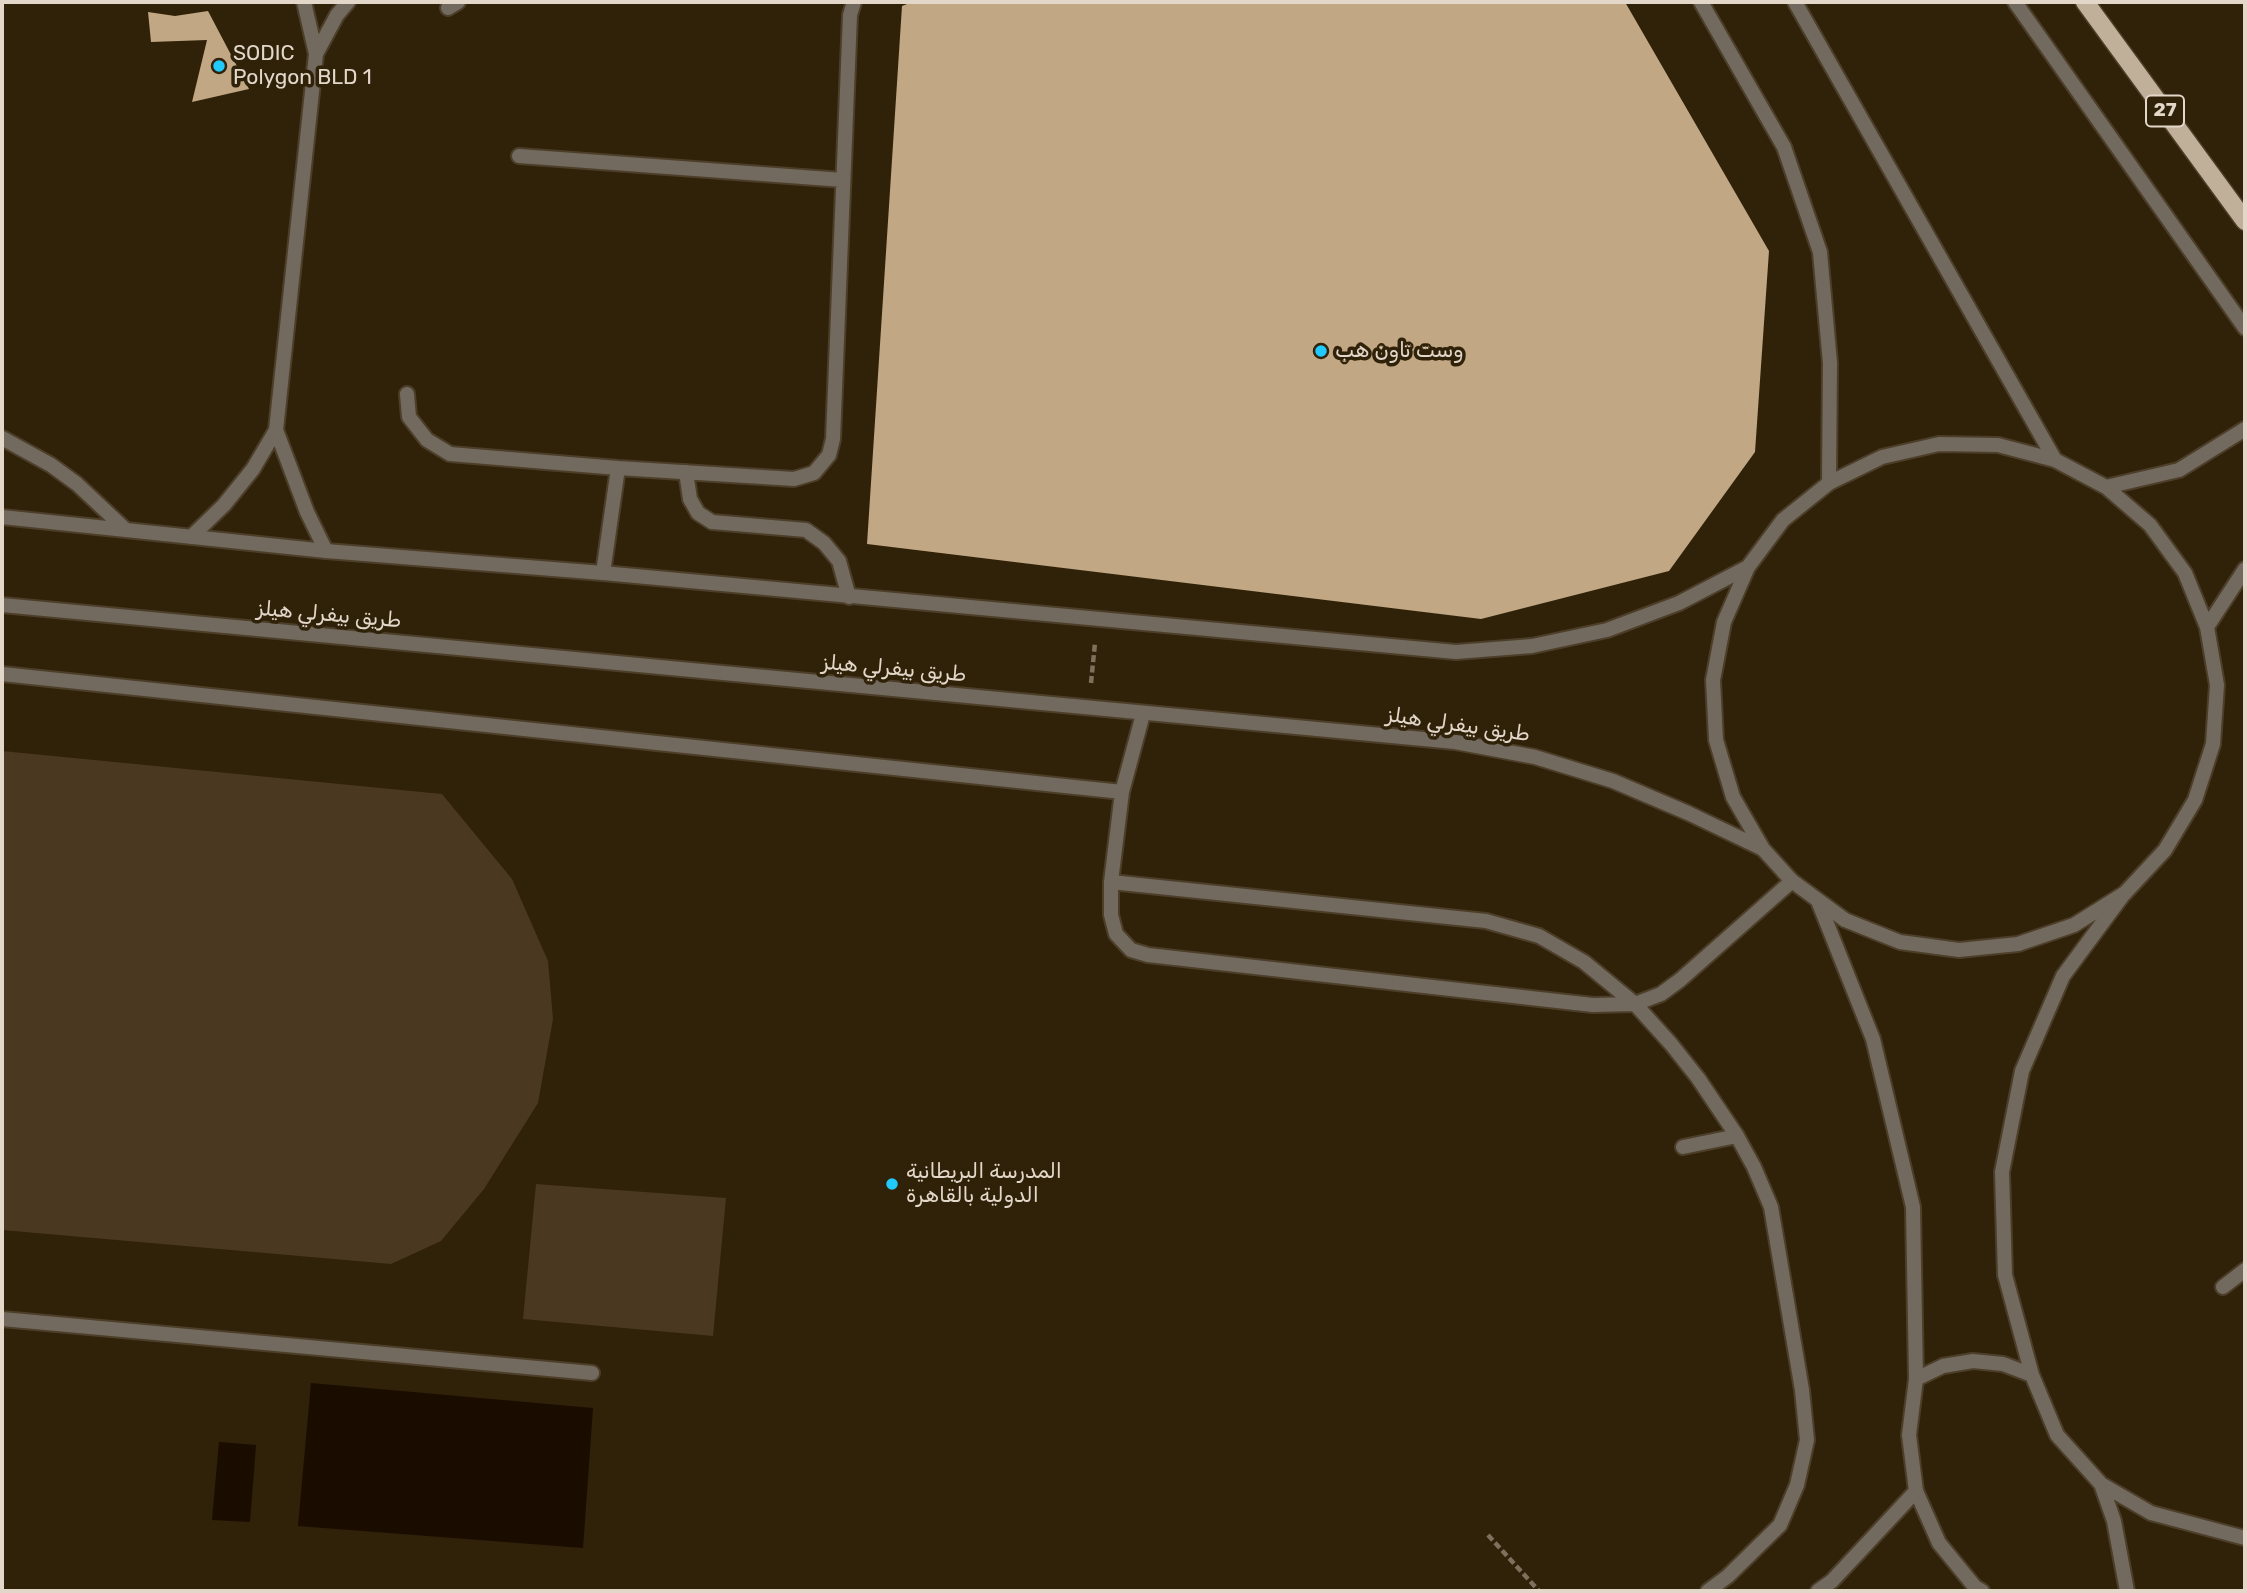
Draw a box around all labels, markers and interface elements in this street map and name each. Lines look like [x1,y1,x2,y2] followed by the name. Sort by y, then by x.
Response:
[233,41,372,91] place label: SODIC Polygon BLD 1
[211,58,227,74] marker: SODIC Polygon BLD 1
[2146,96,2184,127] road number: 27
[1335,338,1463,364] place label: وست تاون هب
[1313,343,1329,359] marker: وست تاون هب
[256,596,402,634] street label: طريق بيفرلي هيلز
[821,650,967,688] street label: طريق بيفرلي هيلز
[1384,702,1532,748] street label: طريق بيفرلي هيلز
[906,1159,1062,1209] place label: المدرسة البريطانية الدولية بالقاهرة
[884,1176,900,1192] marker: المدرسة البريطانية الدولية بالقاهرة

